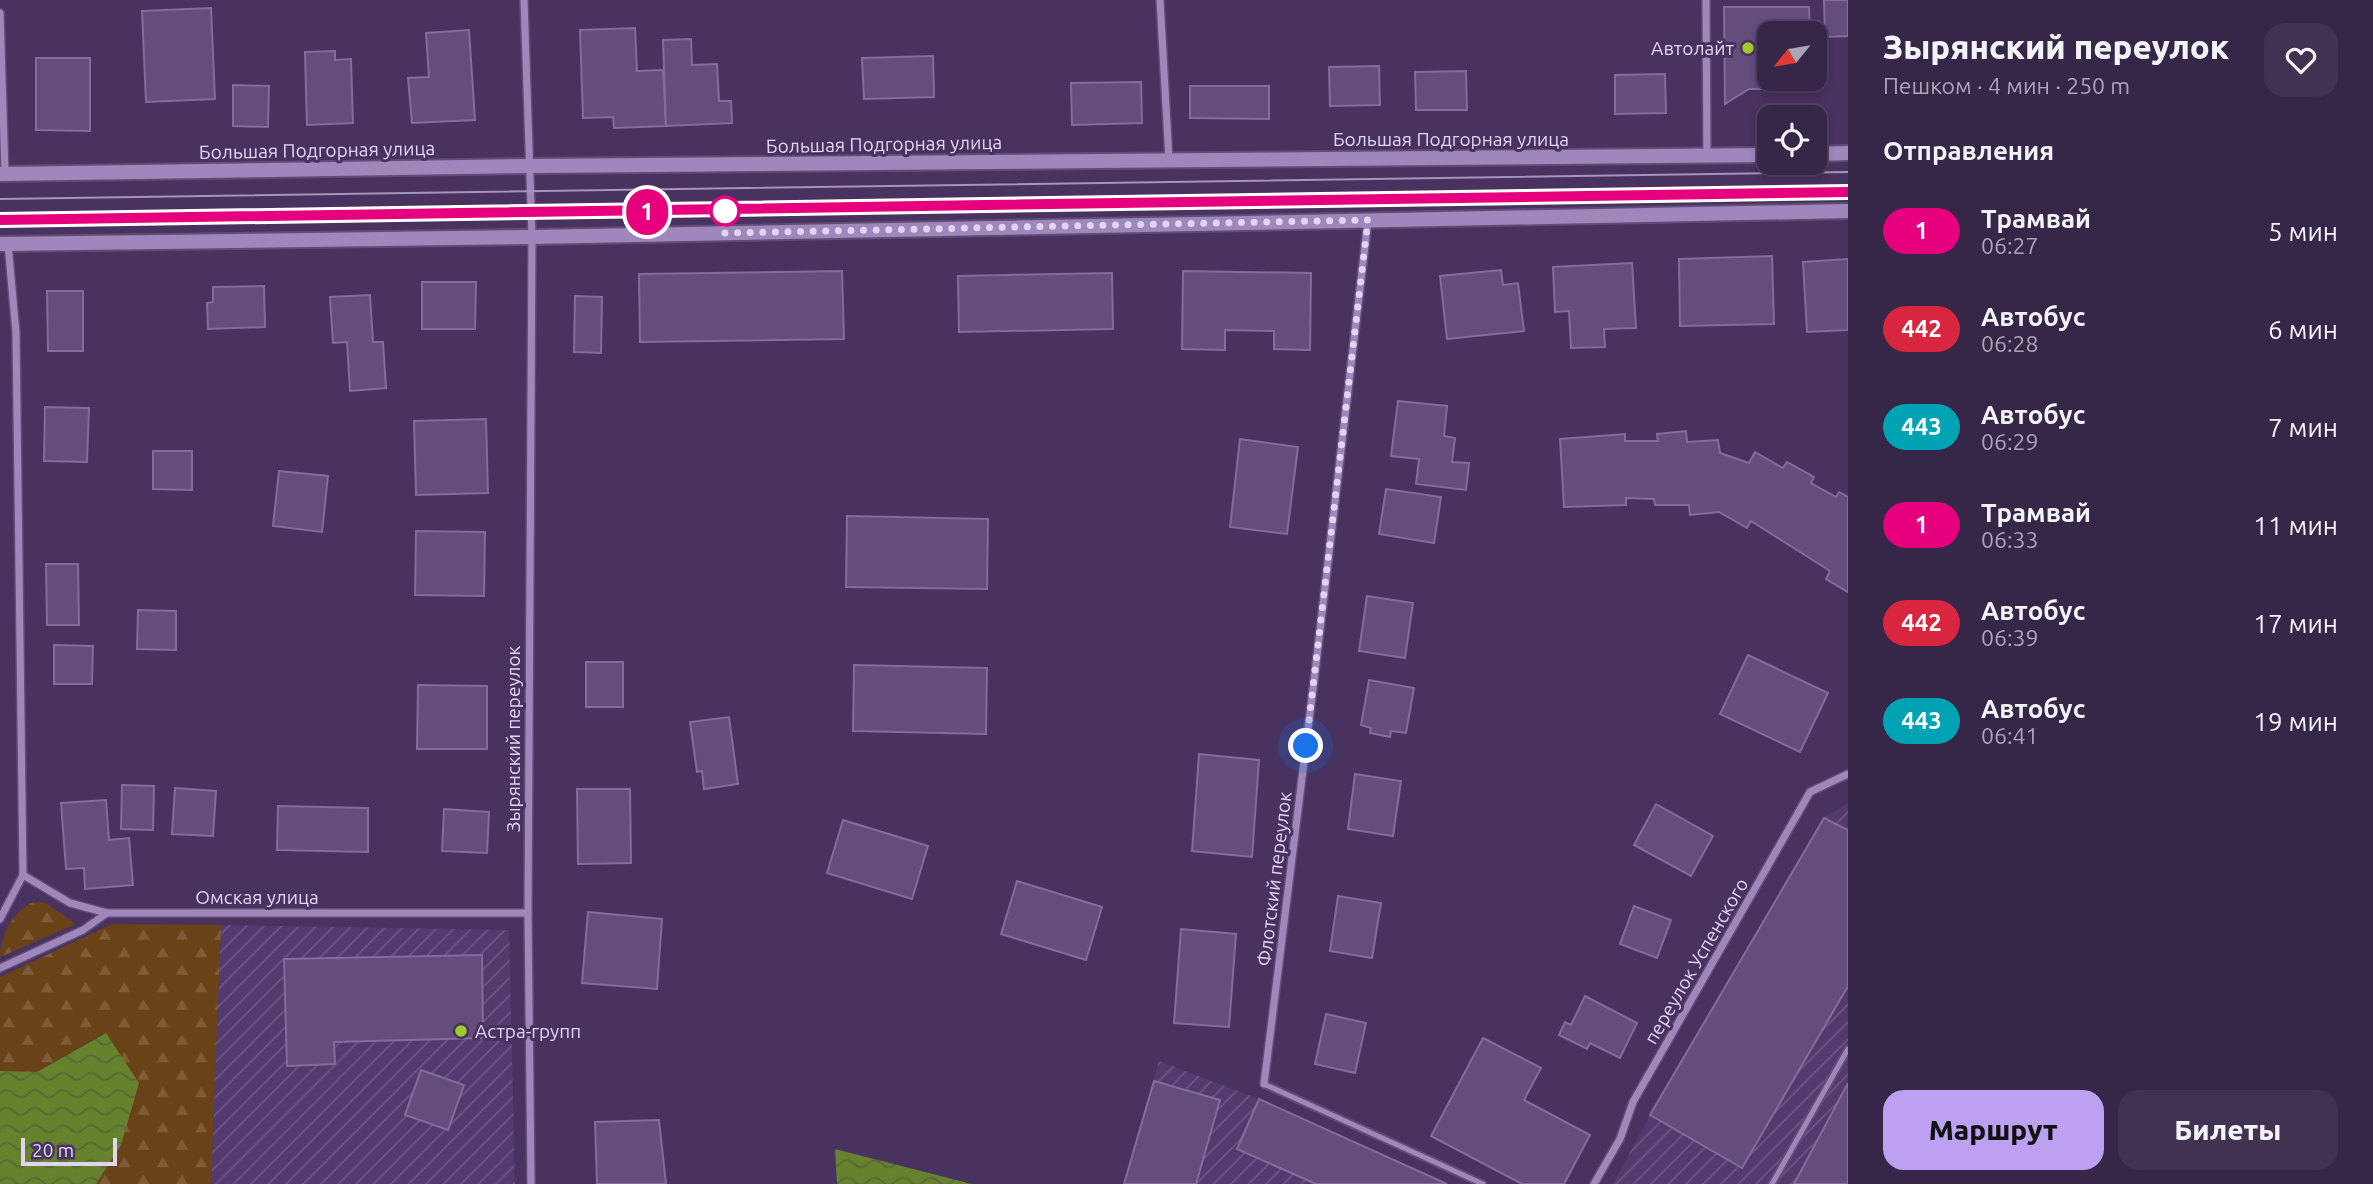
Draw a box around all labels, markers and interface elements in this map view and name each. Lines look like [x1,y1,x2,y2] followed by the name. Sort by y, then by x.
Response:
[1757,21,1827,91] north arrow
[1757,21,1827,175] map controls
[2264,23,2338,97] button: heart
[1883,28,2229,65] text: Зырянский переулок
[1651,37,1735,59] place label: Автолайт
[1740,40,1756,56] marker: Автолайт
[1883,73,2130,98] text: Пешком · 4 мин · 250 m
[1757,105,1827,175] button: locate
[1333,128,1569,150] street label: Большая Подгорная улица
[766,131,1002,157] street label: Большая Подгорная улица
[1883,136,2054,165] text: Отправления
[199,137,435,163] street label: Большая Подгорная улица
[624,189,670,235] line badge: 1
[710,196,740,226] unlabelled marker
[640,198,654,225] text: 1
[1981,204,2091,233] text: Трамвай
[1915,217,1928,244] text: 1
[2268,217,2338,246] text: 5 мин
[1981,233,2039,258] text: 06:27
[1981,302,2085,331] text: Автобус
[1901,315,1942,342] text: 442
[2268,315,2338,344] text: 6 мин
[1981,331,2039,356] text: 06:28
[1981,400,2085,429] text: Автобус
[1901,413,1942,440] text: 443
[2268,413,2338,442] text: 7 мин
[1981,429,2039,454] text: 06:29
[1981,498,2091,527] text: Трамвай
[1915,511,1928,538] text: 1
[2253,511,2338,540] text: 11 мин
[1981,527,2039,552] text: 06:33
[1981,596,2085,625] text: Автобус
[1901,609,1942,636] text: 442
[2253,609,2338,638] text: 17 мин
[1981,625,2039,650] text: 06:39
[502,646,524,832] street label: Зырянский переулок
[1981,694,2085,723] text: Автобус
[1901,707,1942,734] text: 443
[2253,707,2338,736] text: 19 мин
[1981,723,2039,748] text: 06:41
[1288,728,1323,763] your location
[1252,790,1296,968] street label: Флотский переулок
[1640,874,1752,1048] street label: переулок Успенского
[195,886,319,908] street label: Омская улица
[475,1020,581,1042] place label: Астра-групп
[453,1023,469,1039] marker: Астра-групп
[1883,1090,2104,1170] button: Маршрут
[2118,1090,2338,1170] button: Билеты
[21,1135,117,1167] scale bar
[32,1139,74,1161] text: 20 m

